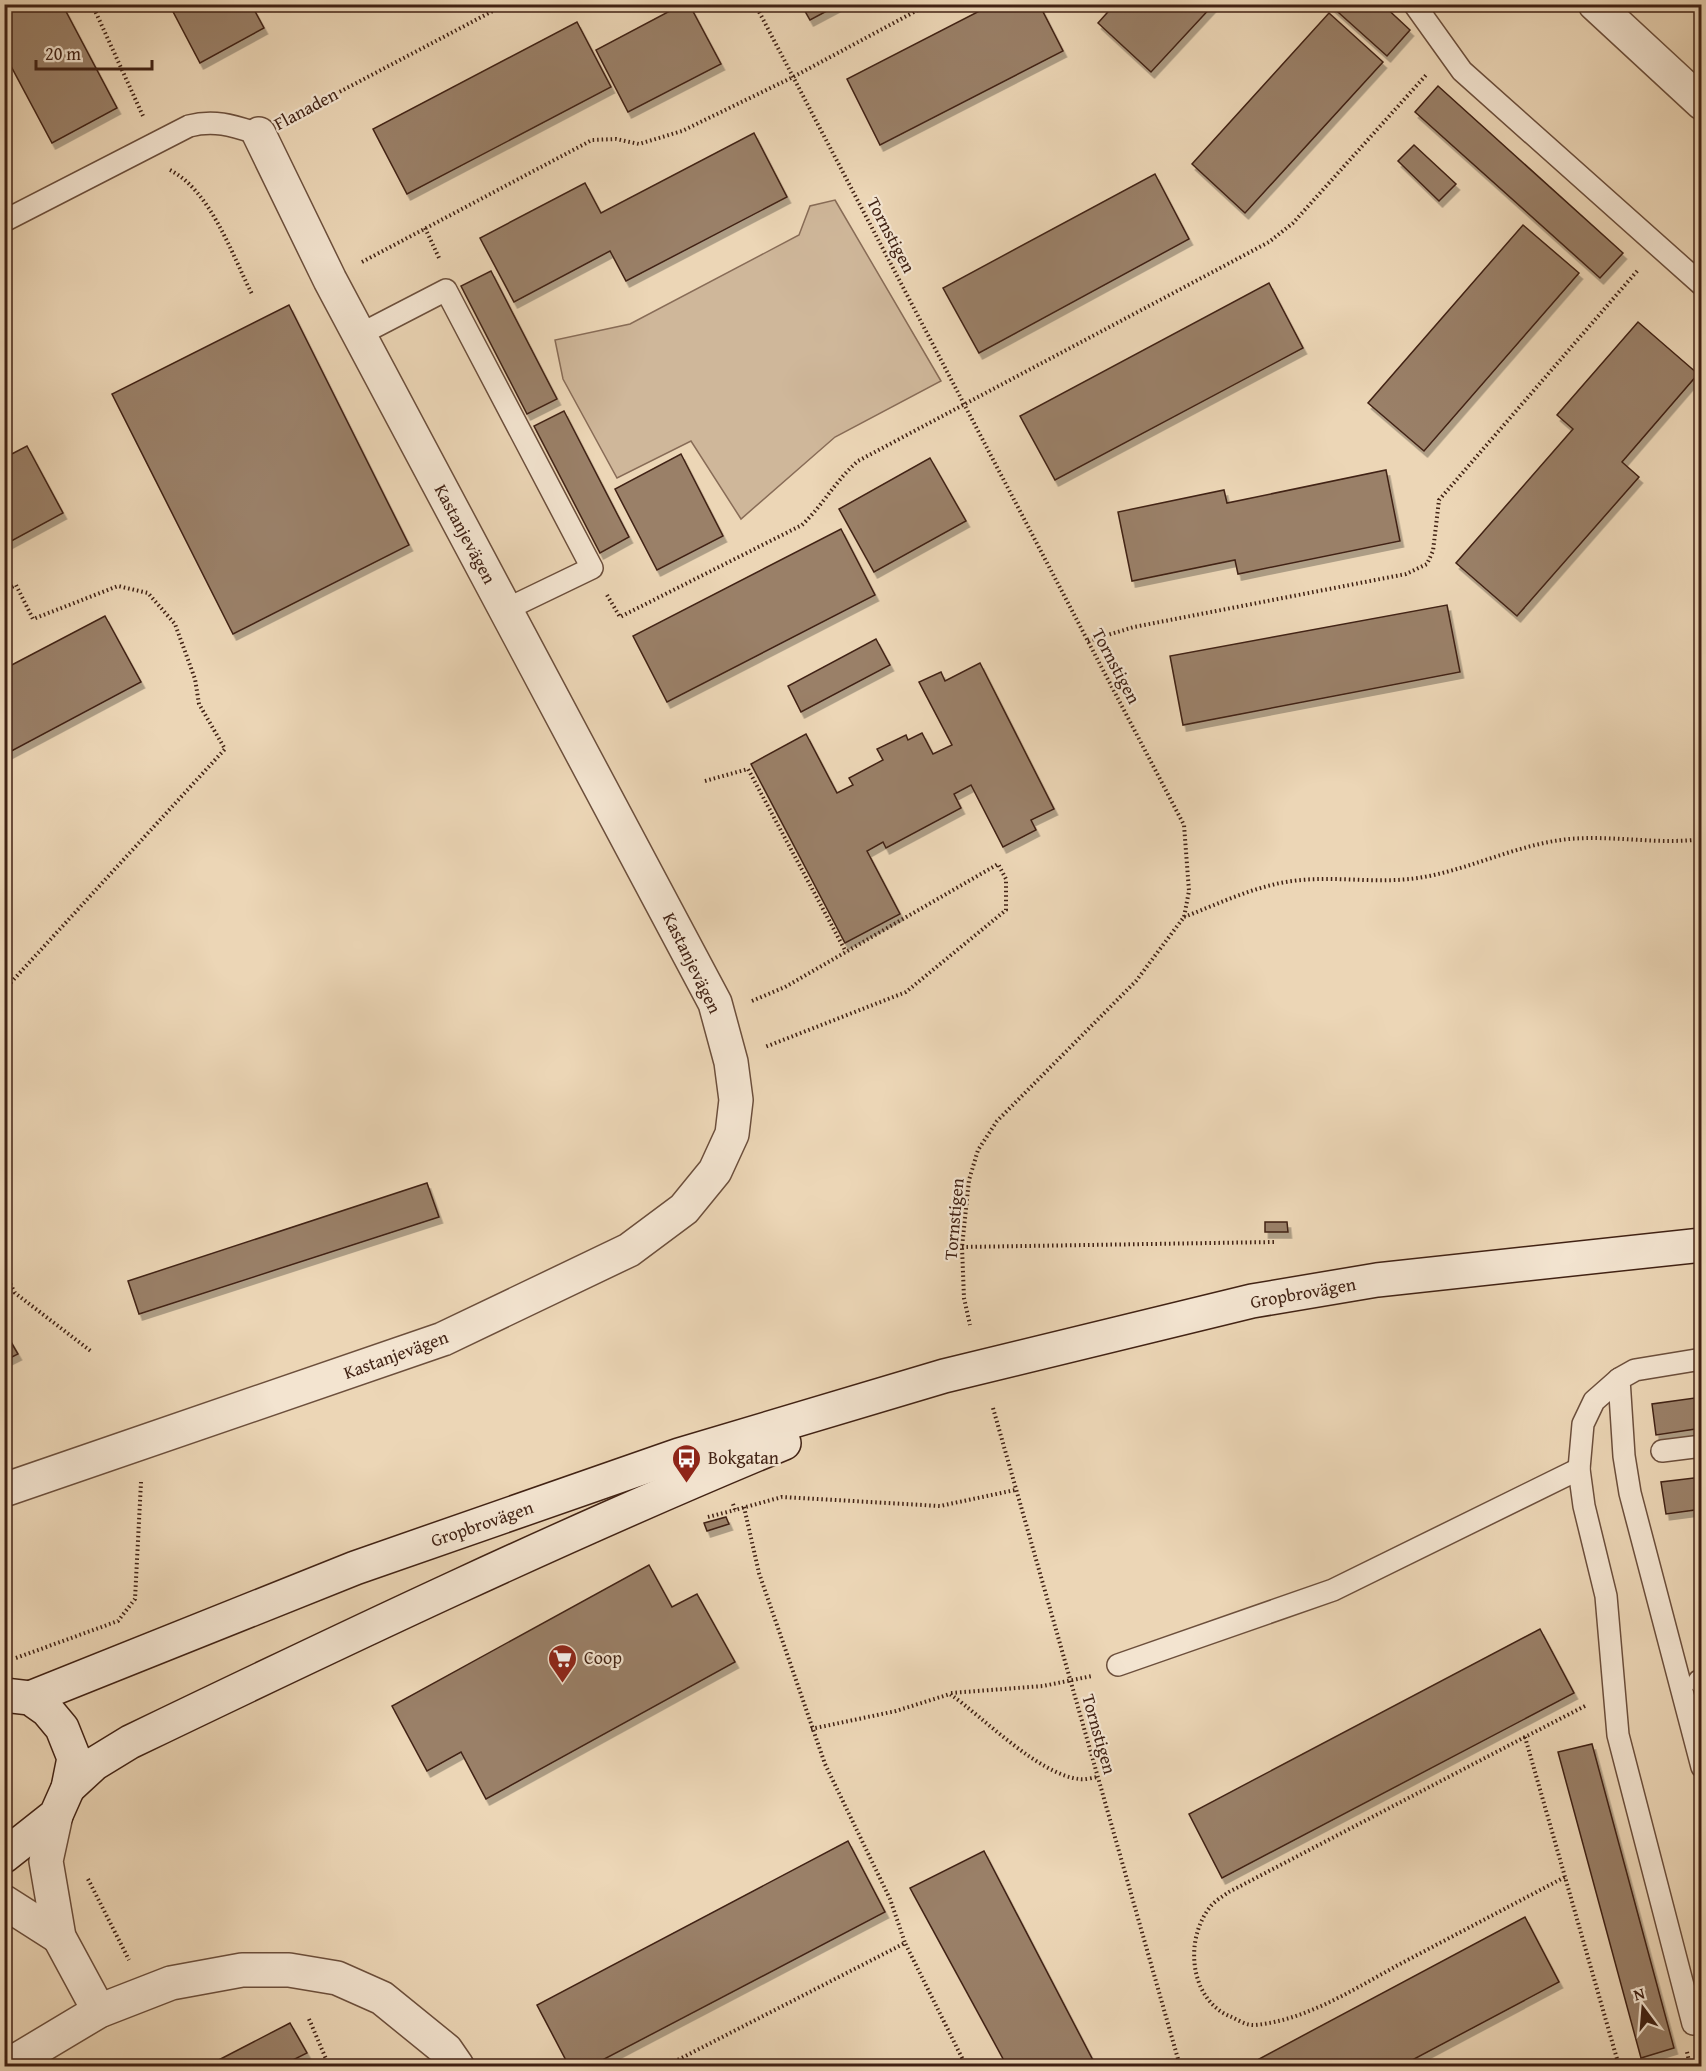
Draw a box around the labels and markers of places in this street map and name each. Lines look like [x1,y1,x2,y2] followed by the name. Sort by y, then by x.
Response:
[671,1442,703,1484] bus stop icon: Bokgatan
[708,1444,779,1471] place label: Bokgatan
[547,1642,579,1684] supermarket icon: Coop
[584,1644,622,1671] place label: Coop

